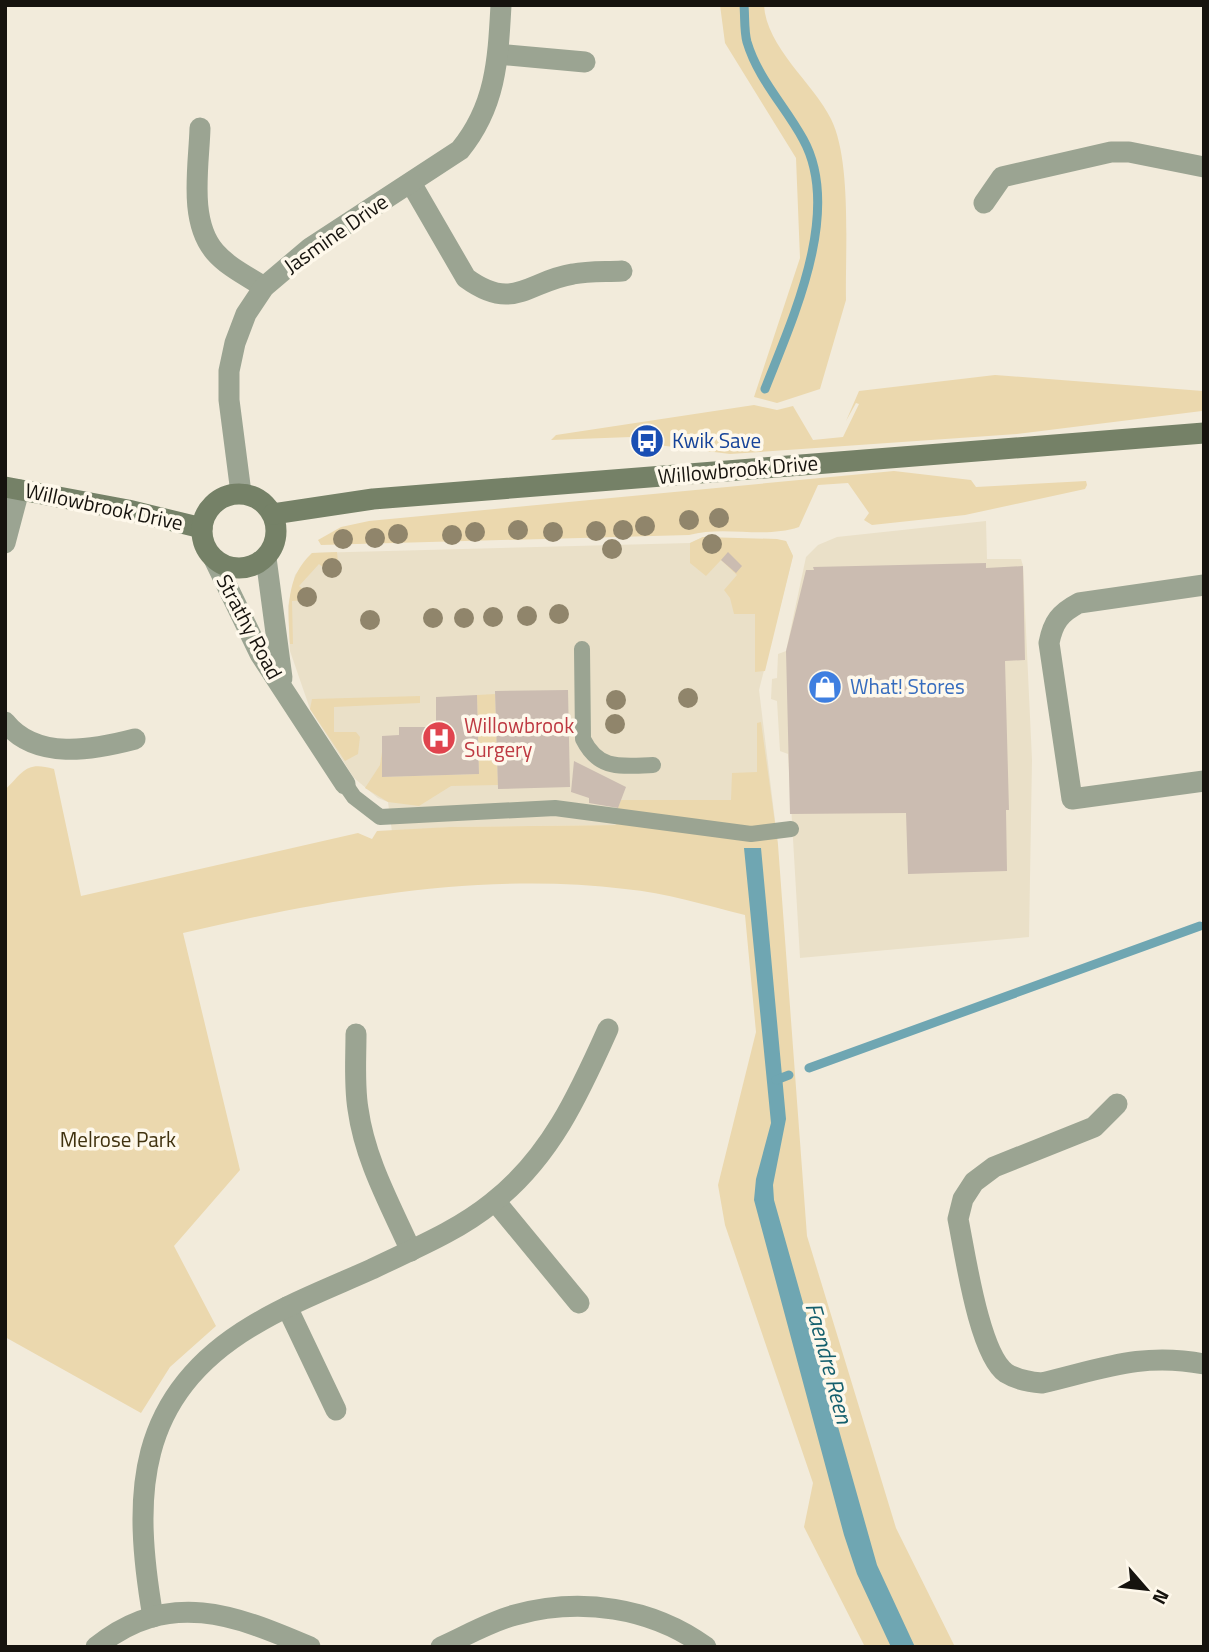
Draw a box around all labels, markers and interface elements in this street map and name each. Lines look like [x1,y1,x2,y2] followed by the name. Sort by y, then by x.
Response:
[277,185,394,281] street label: Jasmine Drive
[628,422,666,460] bus stop icon: Kwik Save
[672,424,761,456] place label: Kwik Save
[656,446,819,492] street label: Willowbrook Drive
[22,474,186,538] street label: Willowbrook Drive
[209,568,291,685] street label: Strathy Road
[806,668,844,706] shop icon: What! Stores
[850,670,965,702] place label: What! Stores
[464,709,574,765] place label: Willowbrook Surgery
[420,719,458,757] hospital icon: Willowbrook Surgery
[60,1123,176,1155] park label: Melrose Park
[797,1298,863,1428] water label: Faendre Reen
[1111,1554,1181,1624] north arrow
[1146,1585,1177,1610] text: N

